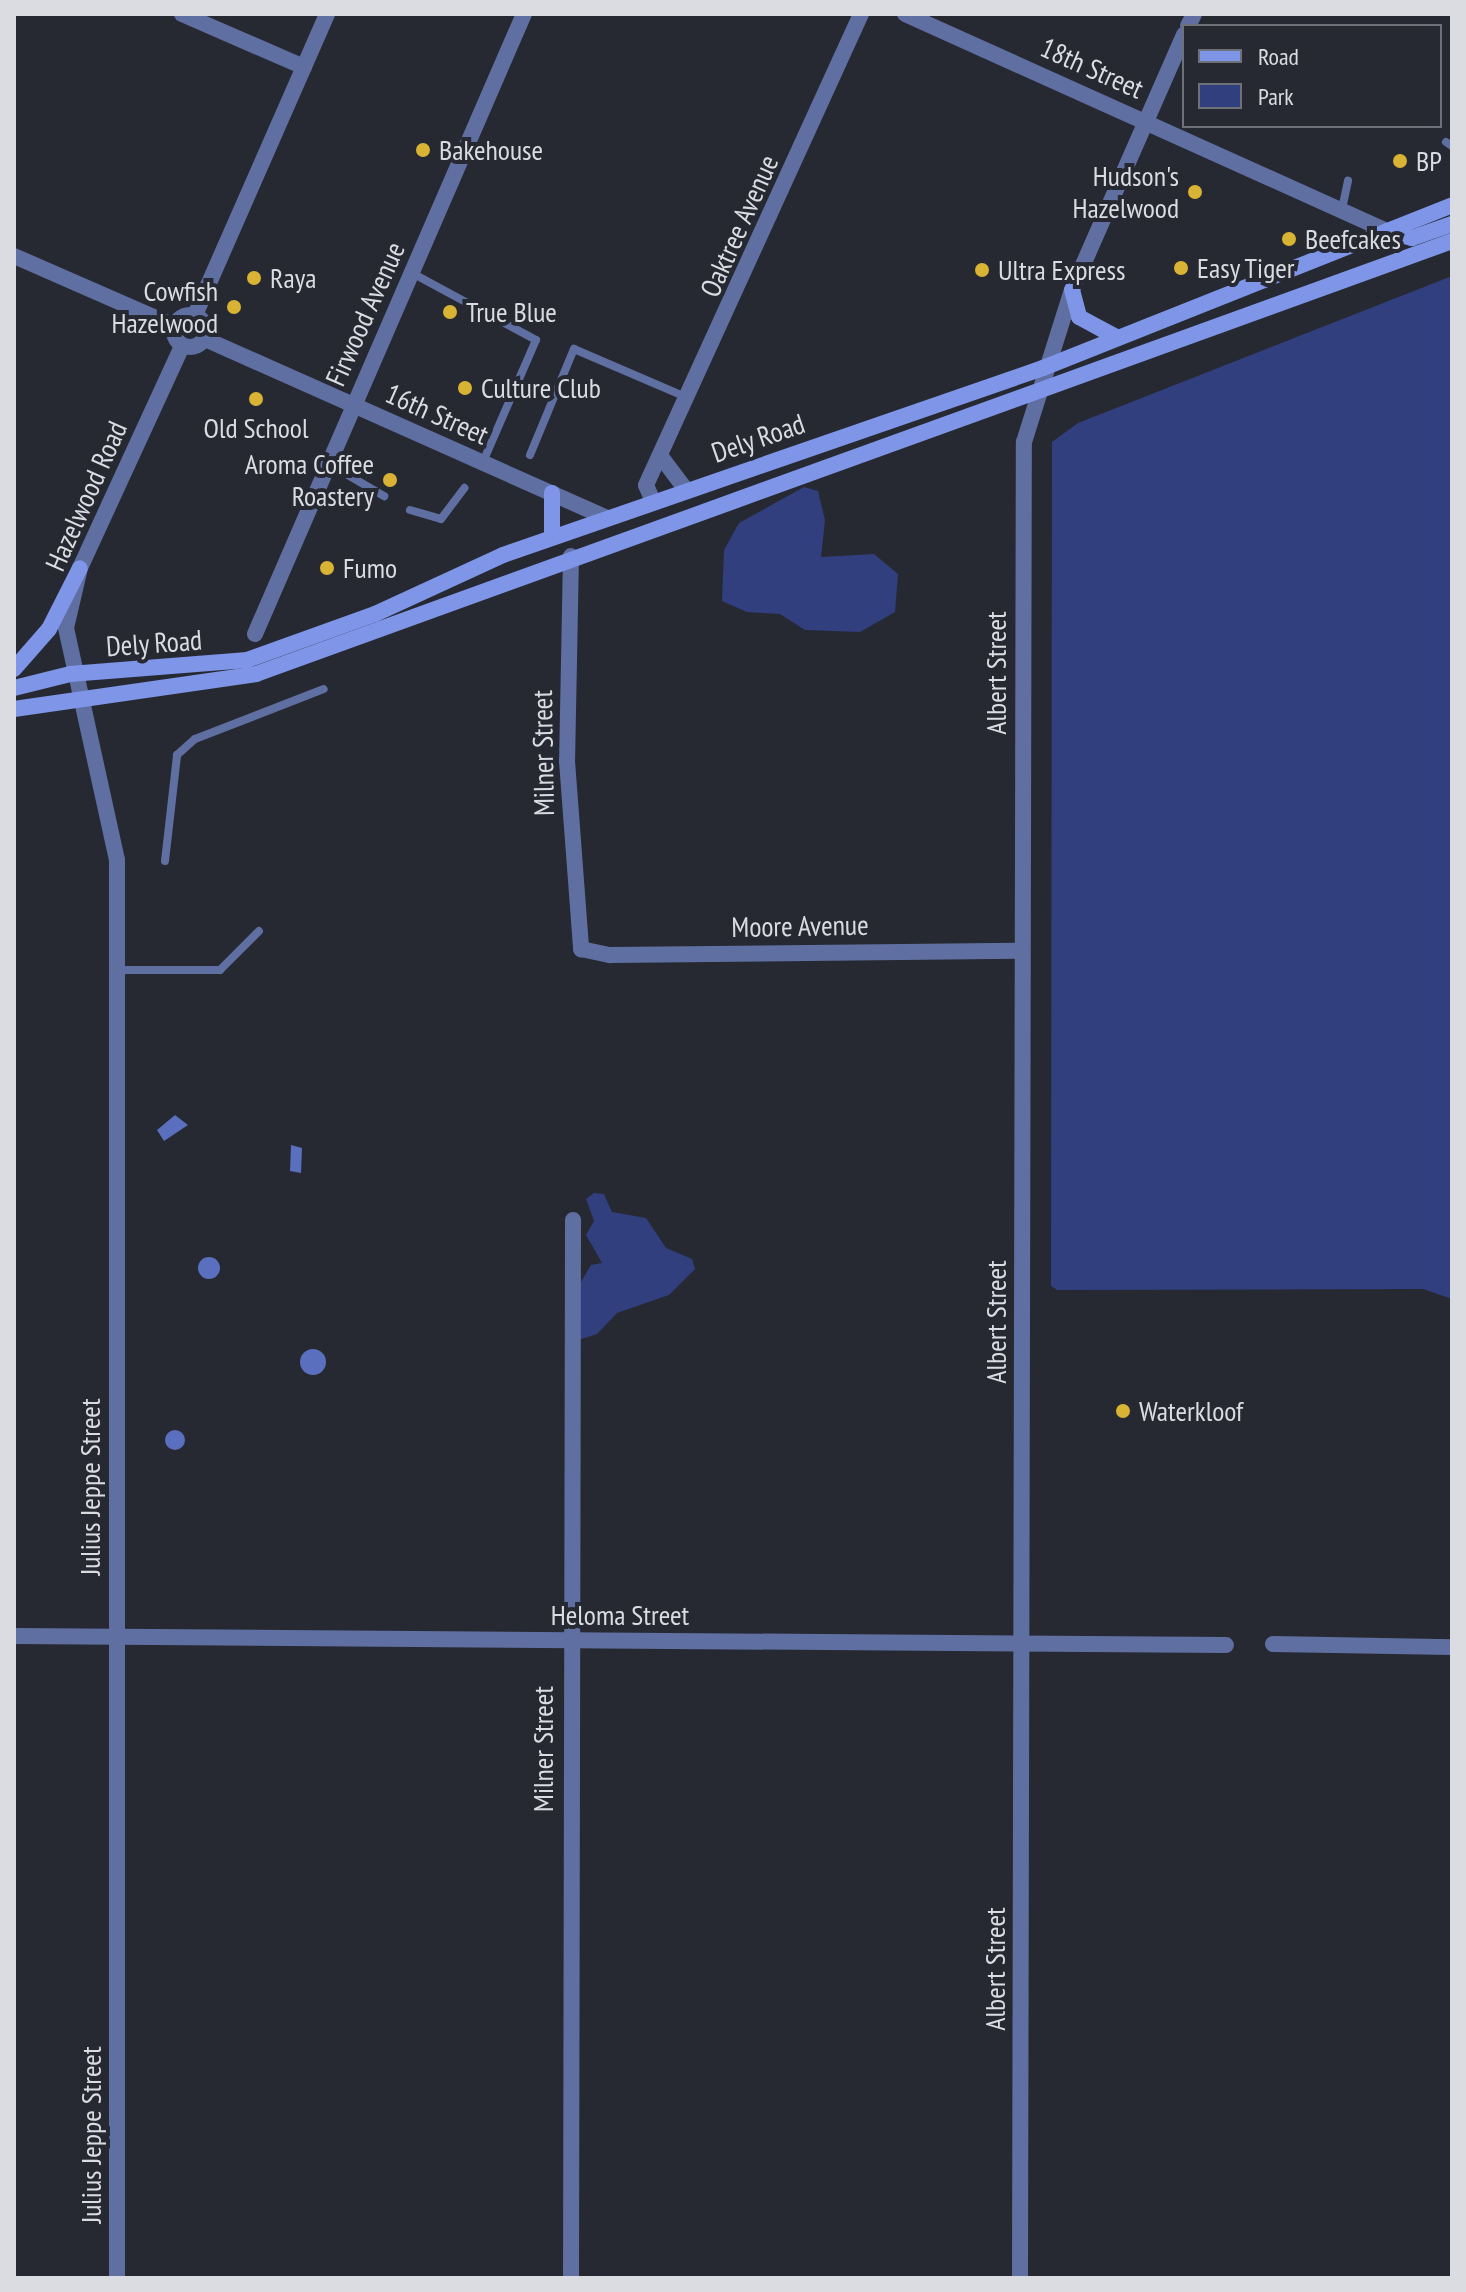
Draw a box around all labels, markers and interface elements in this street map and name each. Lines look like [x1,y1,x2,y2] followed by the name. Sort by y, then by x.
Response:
[1182,24,1442,128] legend
[1035,30,1149,106] street label: 18th Street
[1258,41,1299,72] text: Road
[1258,81,1294,112] text: Park
[439,133,543,167] place label: Bakehouse
[414,141,432,159] marker: Bakehouse
[1416,144,1442,178] place label: BP
[693,150,785,302] street label: Oaktree Avenue
[1391,152,1409,170] marker: BP
[1072,159,1179,225] place label: Hudson's Hazelwood
[1186,183,1204,201] marker: Hudson's Hazelwood
[1305,222,1401,256] place label: Beefcakes
[1280,230,1298,248] marker: Beefcakes
[318,237,412,391] street label: Firwood Avenue
[1197,251,1296,285] place label: Easy Tiger
[998,253,1126,287] place label: Ultra Express
[1172,259,1190,277] marker: Easy Tiger
[270,261,316,295] place label: Raya
[973,261,991,279] marker: Ultra Express
[245,269,263,287] marker: Raya
[111,274,218,340] place label: Cowfish Hazelwood
[466,295,557,329] place label: True Blue
[225,298,243,316] marker: Cowfish Hazelwood
[441,303,459,321] marker: True Blue
[481,371,601,405] place label: Culture Club
[380,376,494,452] street label: 16th Street
[456,379,474,397] marker: Culture Club
[247,390,265,408] marker: Old School
[707,406,809,470] street label: Dely Road
[204,411,308,445] place label: Old School
[38,416,134,576] street label: Hazelwood Road
[245,447,374,513] place label: Aroma Coffee Roastery
[381,471,399,489] marker: Aroma Coffee Roastery
[343,551,397,585] place label: Fumo
[318,559,336,577] marker: Fumo
[979,611,1013,735] street label: Albert Street
[104,623,204,663] street label: Dely Road
[525,690,561,816] street label: Milner Street
[731,908,869,944] street label: Moore Avenue
[979,1260,1013,1384] street label: Albert Street
[1139,1394,1243,1428] place label: Waterkloof
[73,1398,107,1576] street label: Julius Jeppe Street
[1114,1402,1132,1420] marker: Waterkloof
[551,1598,689,1632] street label: Heloma Street
[526,1686,560,1812] street label: Milner Street
[978,1907,1012,2031] street label: Albert Street
[74,2046,108,2224] street label: Julius Jeppe Street

